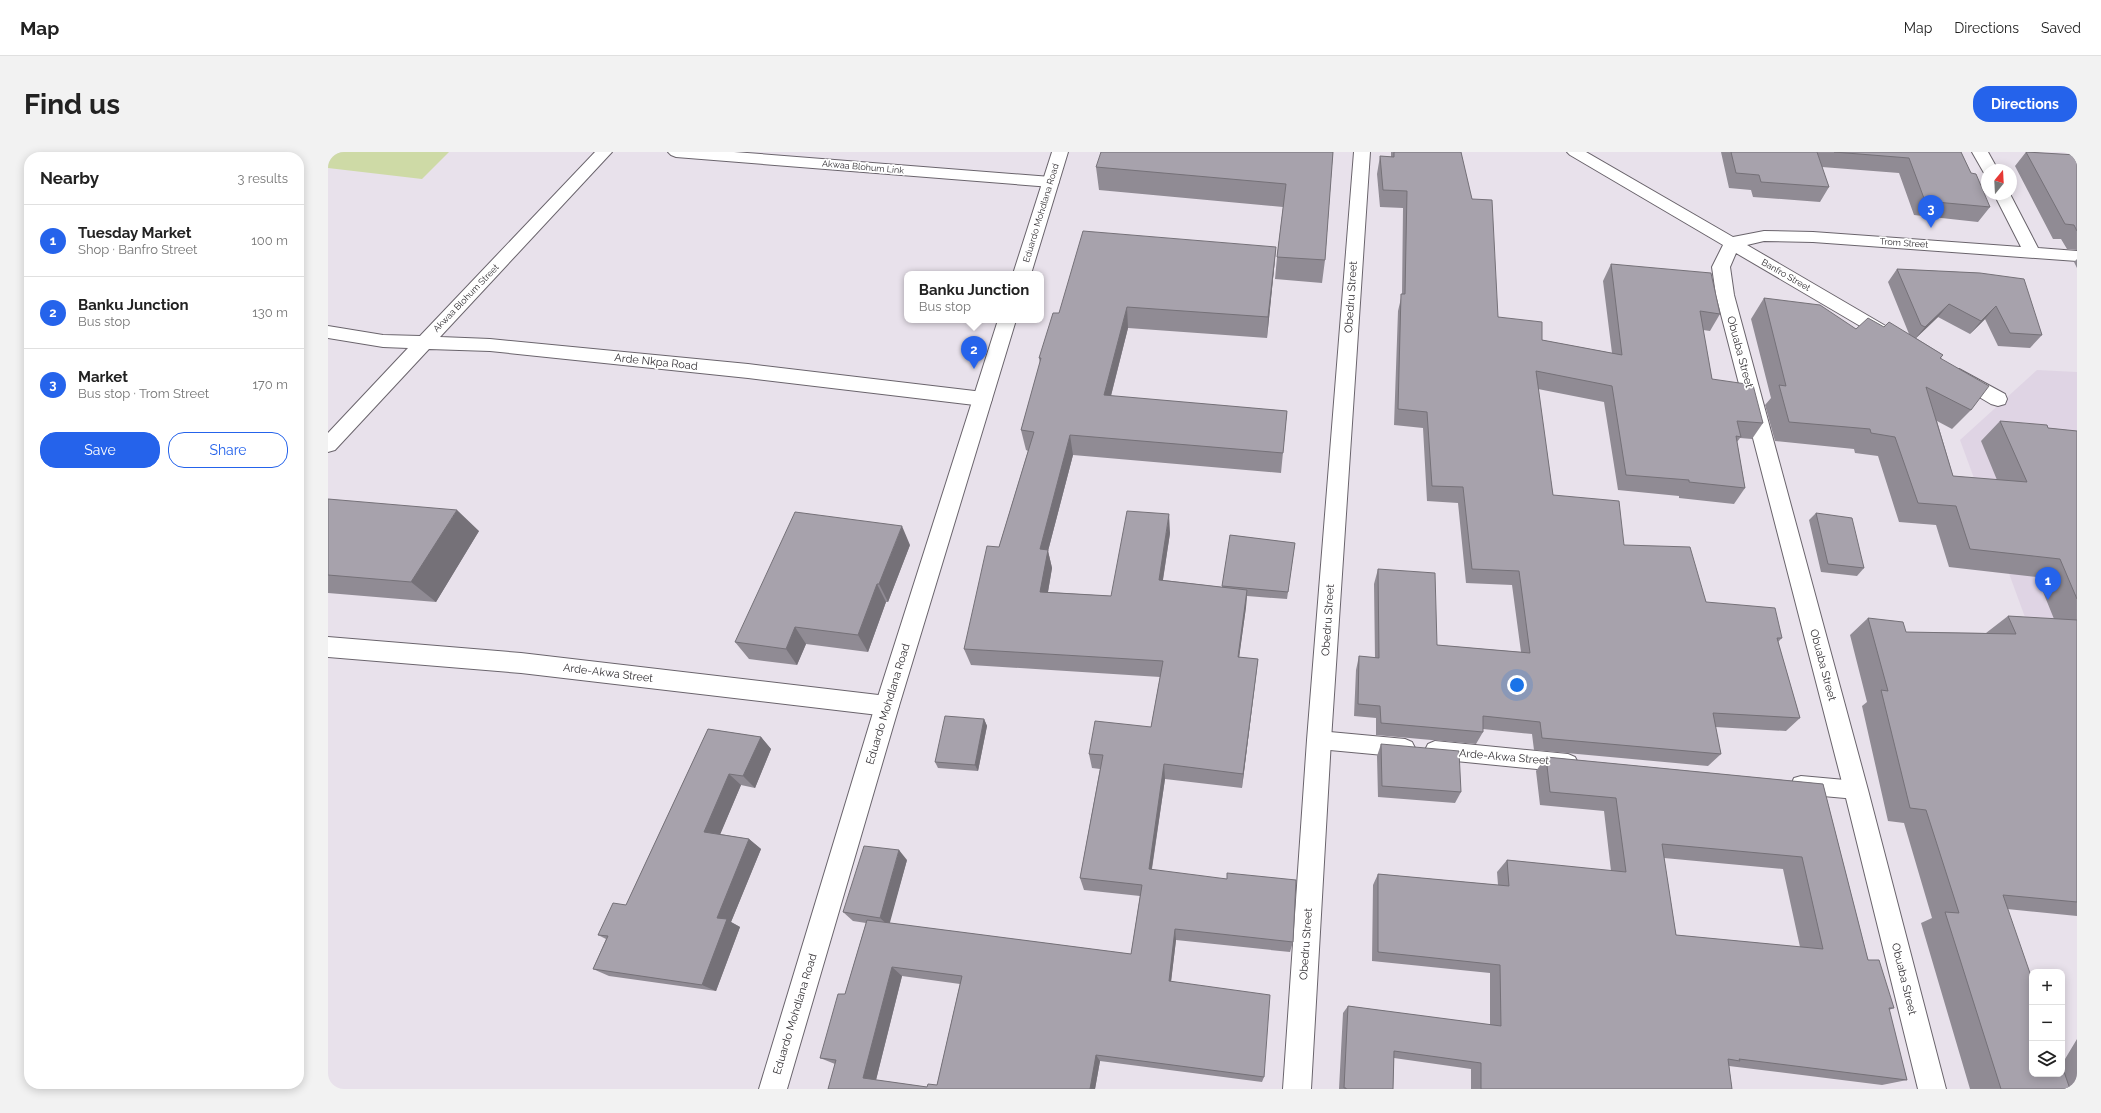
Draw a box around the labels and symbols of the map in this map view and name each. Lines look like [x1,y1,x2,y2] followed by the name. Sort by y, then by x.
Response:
[822,158,905,176] street label: Akwaa Blohum Link
[1021,162,1061,264] street label: Eduardo Mohdlana Road
[1981,164,2017,200] north arrow
[1918,195,1944,228] pin: 3
[1879,236,1929,250] street label: Trom Street
[1760,257,1812,293] street label: Banfro Street
[1342,260,1360,333] street label: Obedru Street
[431,262,501,334] street label: Akwaa Blohum Street
[1724,315,1756,390] street label: Obuaba Street
[961,336,987,369] pin: 2
[614,351,698,373] street label: Arde Nkpa Road
[2035,567,2061,600] pin: 1
[1319,583,1337,656] street label: Obedru Street
[1807,628,1839,703] street label: Obuaba Street
[863,642,913,766] street label: Eduardo Mohdlana Road
[562,661,654,685] street label: Arde-Akwa Street
[1507,675,1527,695] your location
[1458,747,1550,767] street label: Arde-Akwa Street
[1297,907,1315,980] street label: Obedru Street
[1889,942,1919,1017] street label: Obuaba Street
[770,952,820,1076] street label: Eduardo Mohdlana Road

